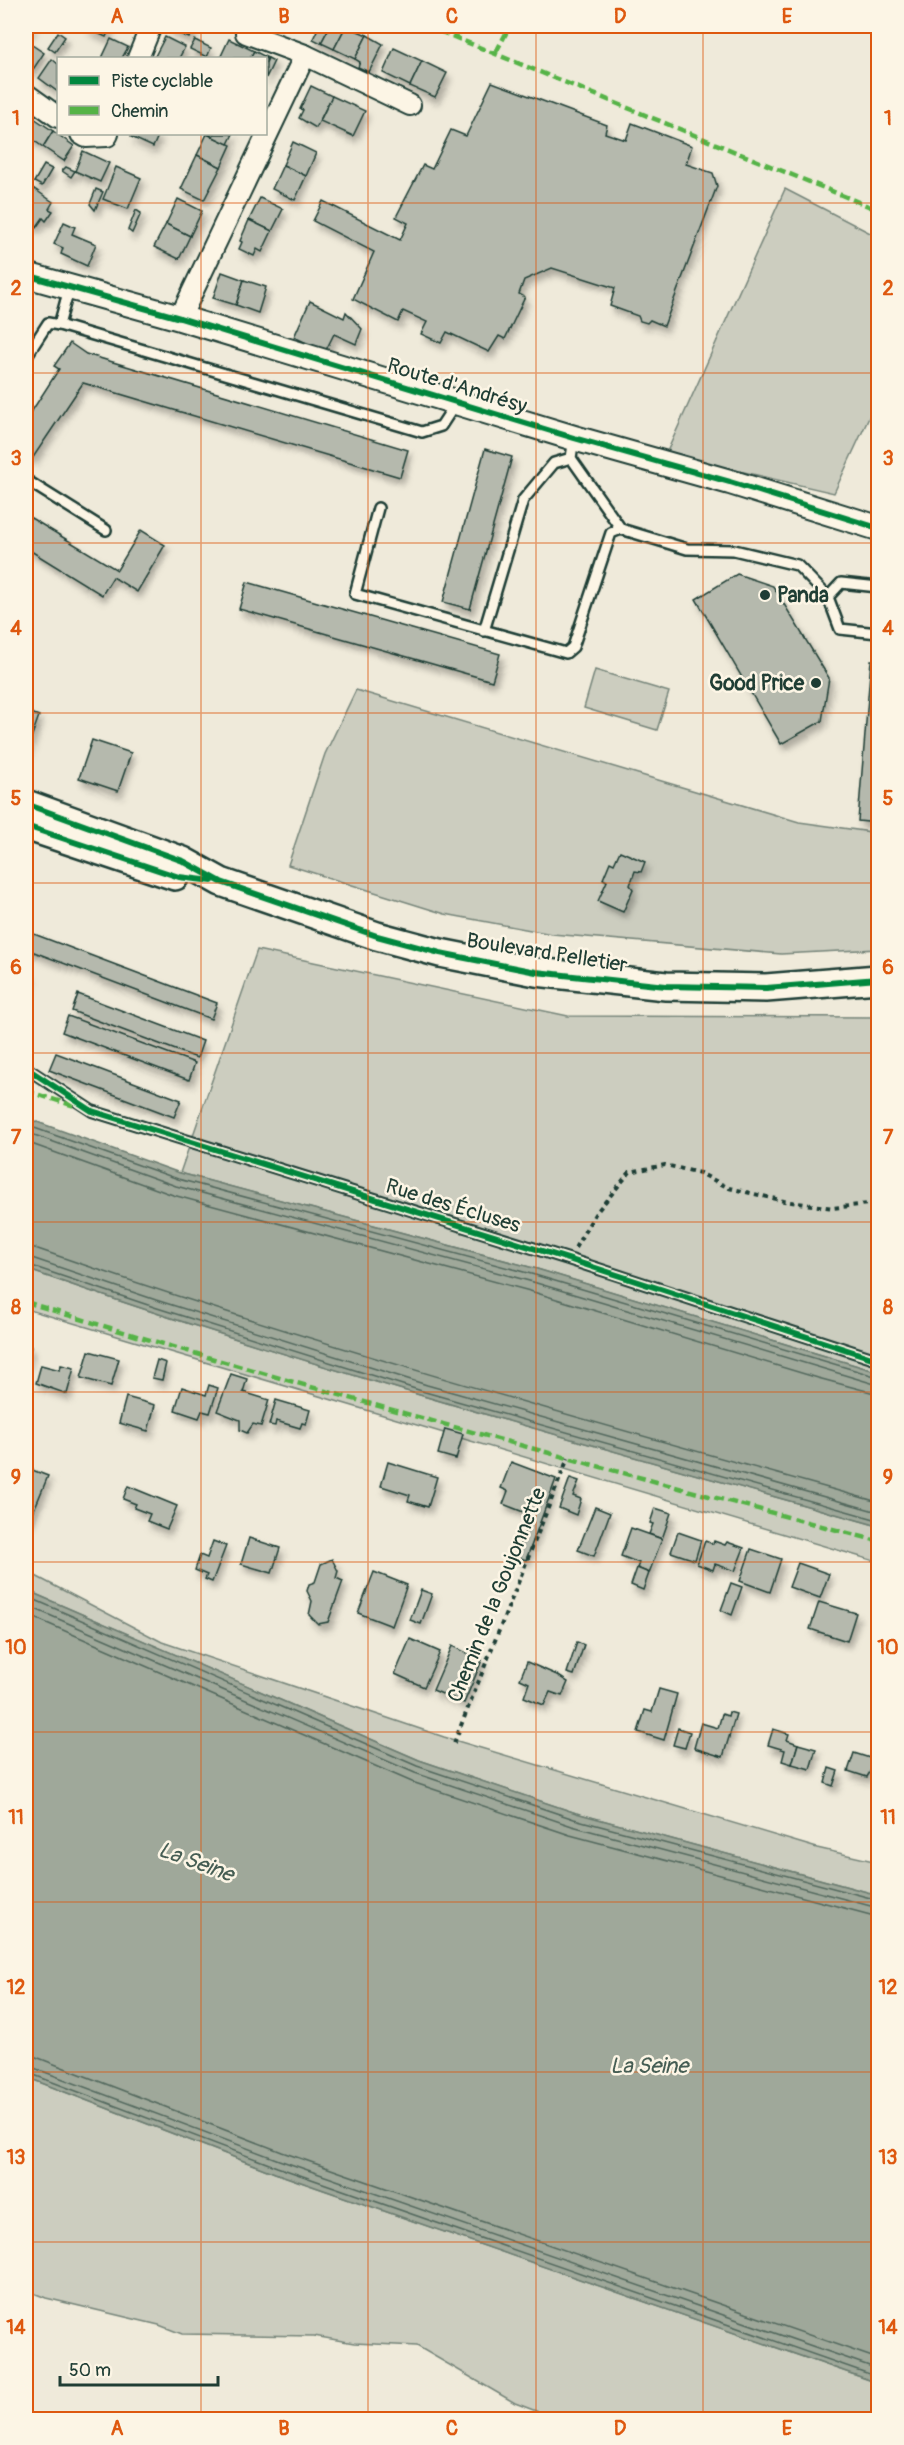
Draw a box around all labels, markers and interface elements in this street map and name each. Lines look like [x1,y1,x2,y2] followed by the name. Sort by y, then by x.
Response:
[111,4,124,29] text: A
[278,4,290,29] text: B
[446,4,458,29] text: C
[614,4,627,29] text: D
[782,4,793,29] text: E
[57,57,267,135] legend
[111,70,213,93] text: Piste cyclable
[111,100,168,123] text: Chemin
[12,106,20,131] text: 1
[884,106,892,131] text: 1
[10,276,22,301] text: 2
[882,276,894,301] text: 2
[384,352,530,420] street label: Route d'Andrésy
[10,446,22,471] text: 3
[882,446,894,471] text: 3
[777,582,829,609] place label: Panda
[758,588,772,602] marker: Panda
[10,616,22,641] text: 4
[882,616,894,641] text: 4
[709,670,805,697] place label: Good Price
[809,676,823,690] marker: Good Price
[11,786,22,811] text: 5
[883,786,894,811] text: 5
[465,927,630,979] street label: Boulevard Pelletier
[10,955,22,980] text: 6
[882,955,894,980] text: 6
[11,1125,22,1150] text: 7
[883,1125,894,1150] text: 7
[382,1173,524,1239] street label: Rue des Écluses
[11,1295,21,1320] text: 8
[883,1295,893,1320] text: 8
[11,1465,21,1490] text: 9
[883,1465,893,1490] text: 9
[442,1483,553,1706] street label: Chemin de la Goujonnette
[5,1635,27,1660] text: 10
[877,1635,899,1660] text: 10
[8,1805,24,1830] text: 11
[880,1805,896,1830] text: 11
[155,1835,239,1889] water label: La Seine
[7,1975,26,2000] text: 12
[879,1975,898,2000] text: 12
[610,2052,690,2080] water label: La Seine
[7,2145,25,2170] text: 13
[879,2145,897,2170] text: 13
[6,2315,26,2340] text: 14
[878,2315,898,2340] text: 14
[60,2349,218,2387] scale bar
[69,2359,111,2382] text: 50 m
[111,2416,124,2441] text: A
[278,2416,290,2441] text: B
[446,2416,458,2441] text: C
[614,2416,627,2441] text: D
[782,2416,793,2441] text: E

